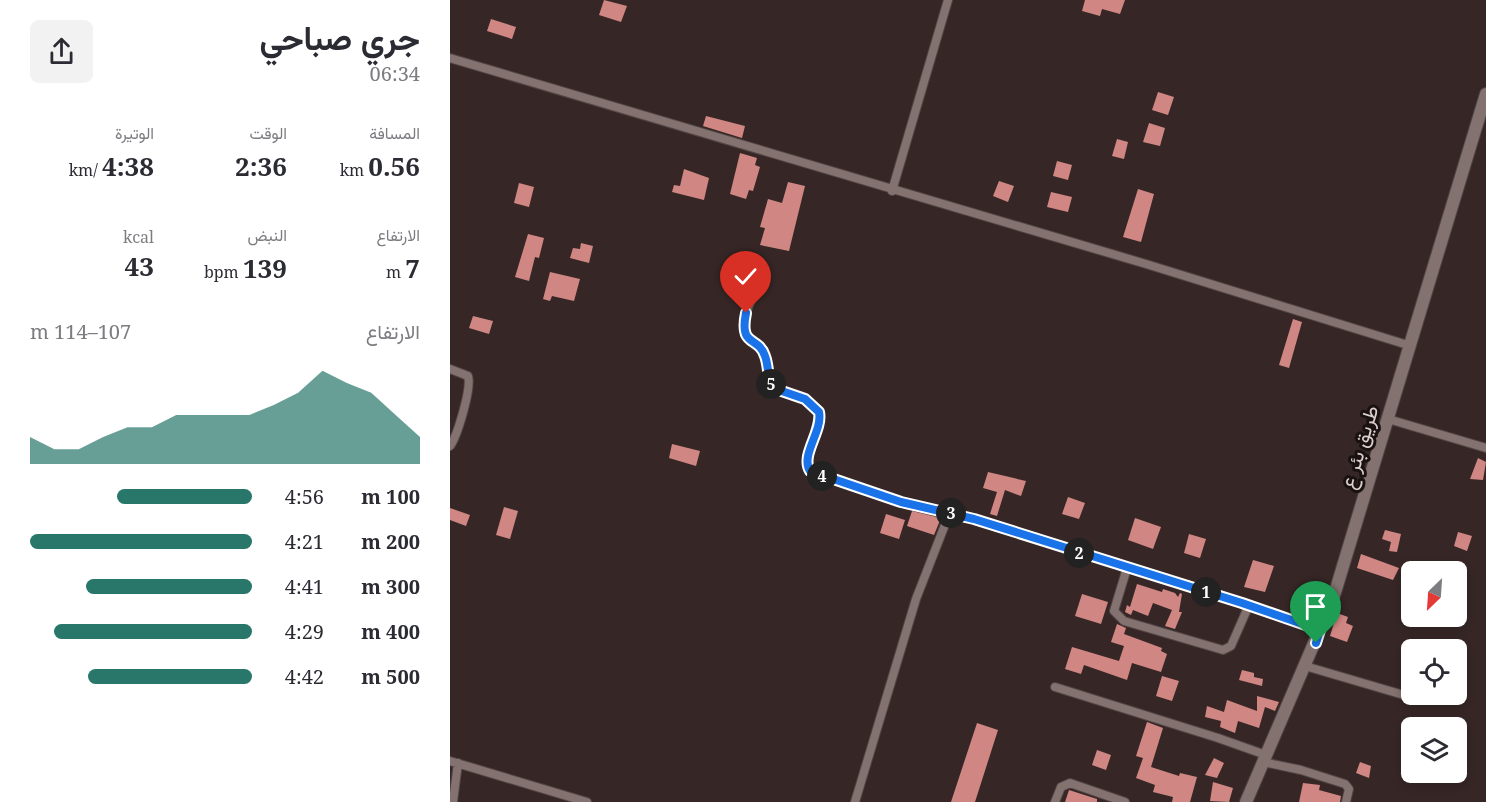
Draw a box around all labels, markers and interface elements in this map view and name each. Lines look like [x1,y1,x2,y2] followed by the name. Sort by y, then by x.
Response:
[259,15,420,60] text: جري صباحي
[30,20,93,83] button: share
[370,60,420,87] text: 06:34
[115,122,154,144] text: الوتيرة
[249,122,287,144] text: الوقت
[369,122,420,144] text: المسافة
[102,148,154,184] text: 4:38
[235,148,287,184] text: 2:36
[368,148,420,184] text: 0.56
[69,159,102,181] text: /km
[340,159,368,181] text: km
[247,224,287,246] text: النبض
[377,224,420,246] text: الارتفاع
[123,226,154,248] text: kcal
[125,248,154,284] text: 43
[243,250,287,286] text: 139
[405,250,420,286] text: 7
[720,251,771,313] pin
[729,260,762,293] icon: check
[204,261,243,283] text: bpm
[386,261,405,283] text: m
[30,318,131,345] text: 107–114 m
[366,318,420,345] text: الارتفاع
[756,369,786,399] pin: 5
[766,373,776,395] text: 5
[1334,402,1385,492] street label: طريق بئر ع
[807,461,837,491] pin: 4
[817,465,827,487] text: 4
[285,483,324,510] text: 4:56
[361,483,420,510] text: 100 m
[936,498,966,528] pin: 3
[946,502,956,524] text: 3
[285,528,324,555] text: 4:21
[361,528,420,555] text: 200 m
[1064,538,1094,568] pin: 2
[1074,542,1084,564] text: 2
[1401,561,1467,627] north arrow
[1401,561,1467,783] map controls
[285,573,324,600] text: 4:41
[361,573,420,600] text: 300 m
[1191,577,1221,607] pin: 1
[1201,581,1211,603] text: 1
[1290,581,1341,643] pin
[1299,590,1332,623] icon: arrive
[285,618,324,645] text: 4:29
[361,618,420,645] text: 400 m
[1401,639,1467,705] button: locate
[285,663,324,690] text: 4:42
[361,663,420,690] text: 500 m
[1401,717,1467,783] button: layers

